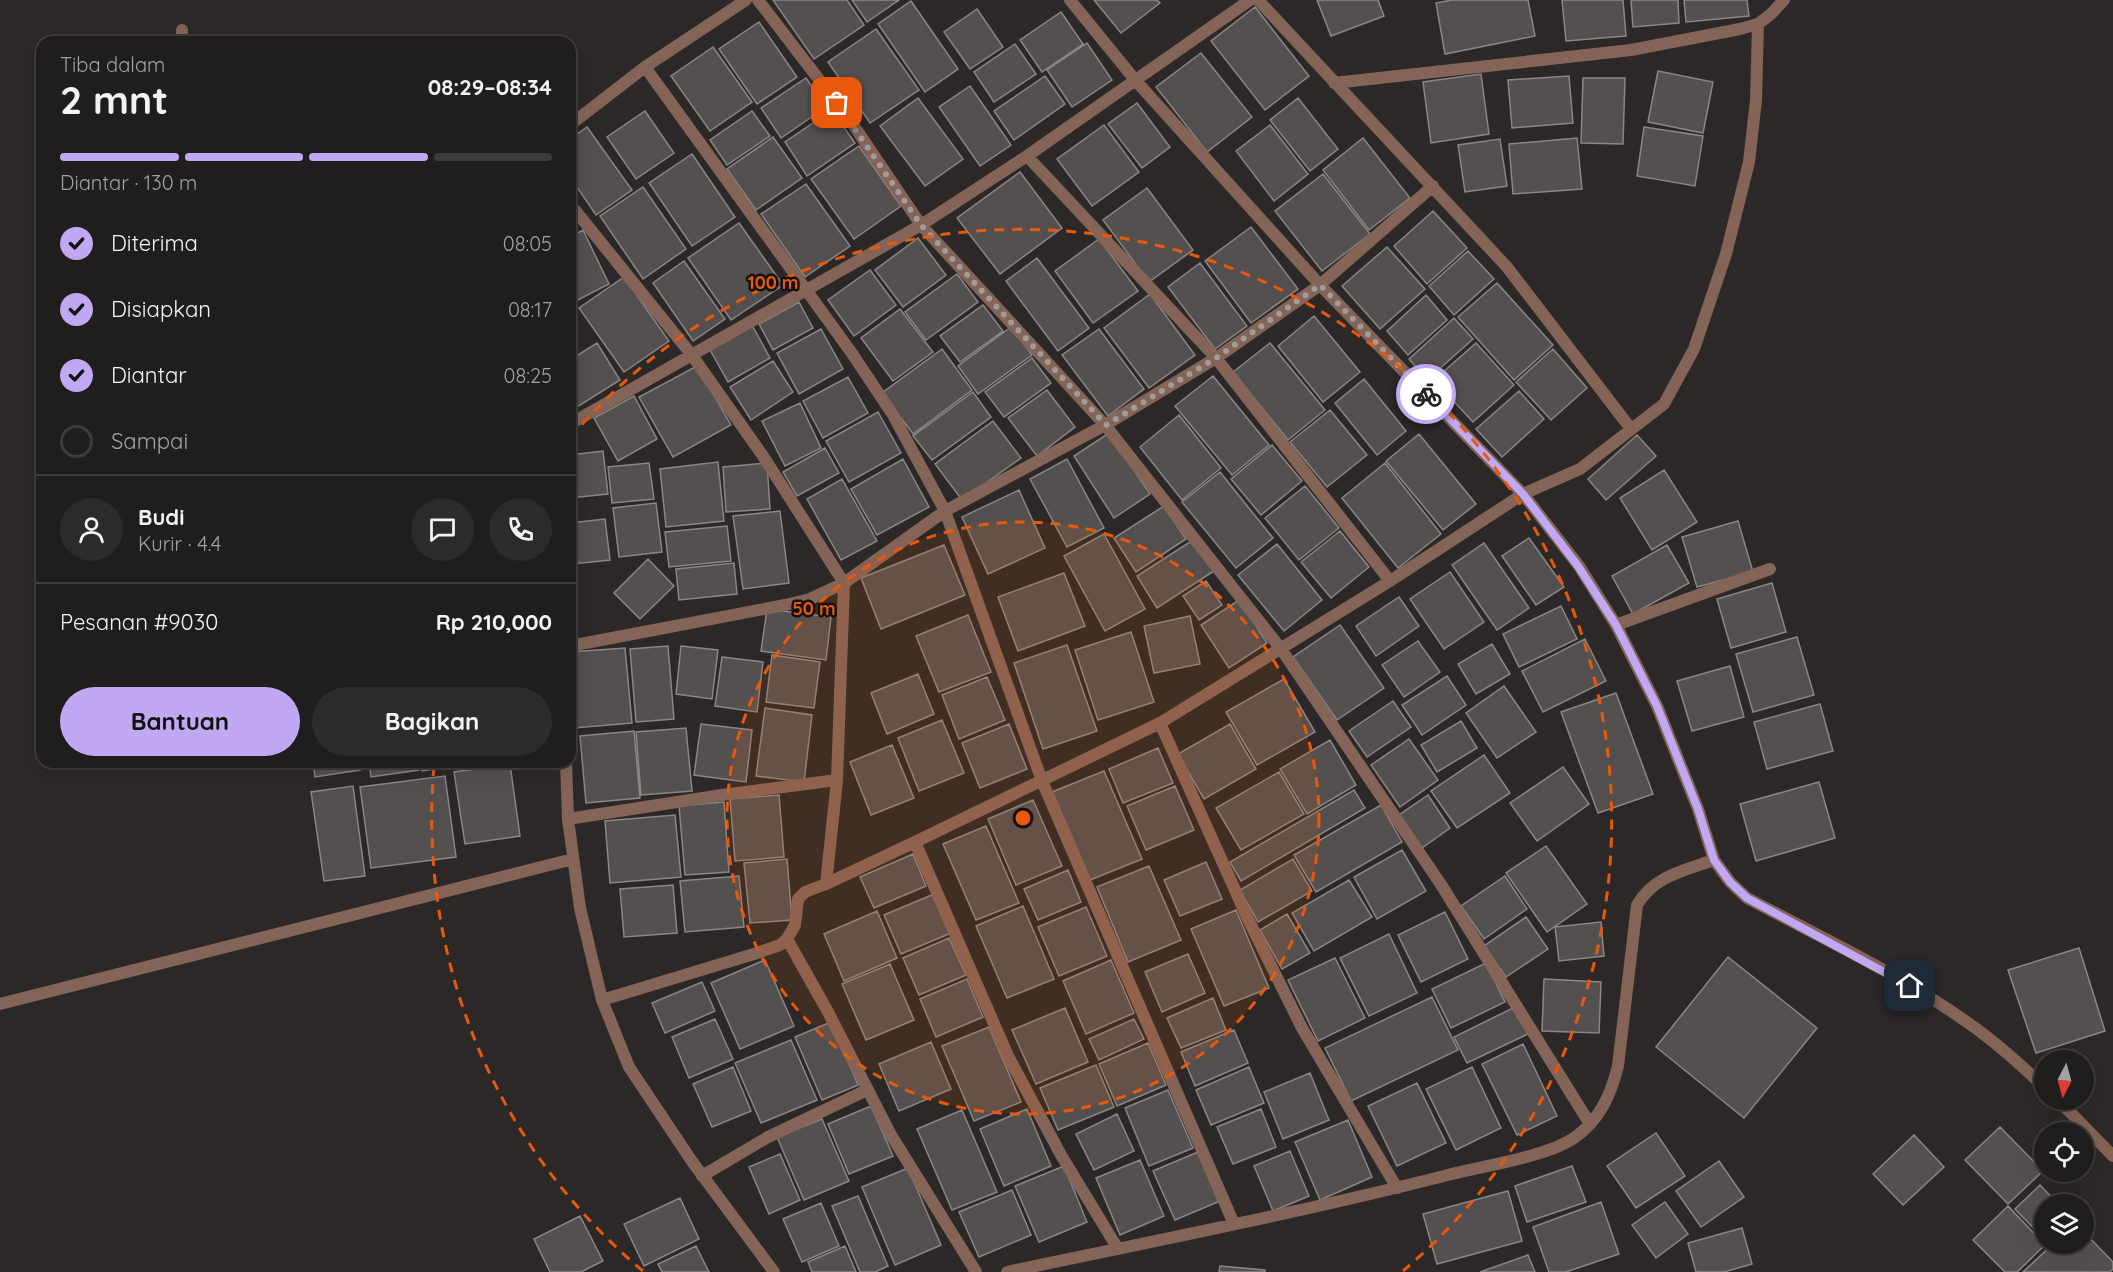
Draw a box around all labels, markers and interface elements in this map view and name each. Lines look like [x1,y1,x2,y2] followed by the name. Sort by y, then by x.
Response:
[60,52,165,77] text: Tiba dalam
[428,73,552,101] text: 08:29–08:34
[60,75,168,124] text: 2 mnt
[811,77,862,128] pin
[820,86,853,119] icon: bag
[60,170,197,195] text: Diantar · 130 m
[60,227,93,260] icon: check
[111,229,198,257] text: Diterima
[503,231,552,256] text: 08:05
[748,271,798,294] text: 100 m
[60,293,93,326] icon: check
[111,295,211,323] text: Disiapkan
[508,297,552,322] text: 08:17
[60,359,93,392] icon: check
[111,361,187,389] text: Diantar
[504,363,552,388] text: 08:25
[1396,364,1456,424] courier
[1410,378,1443,411] icon: bike
[111,427,188,455] text: Sampai
[60,498,123,561] button: person
[411,498,474,561] button: chat
[489,498,552,561] button: phone
[138,503,184,531] text: Budi
[138,531,221,556] text: Kurir · 4.4
[792,597,836,620] text: 50 m
[60,608,218,636] text: Pesanan #9030
[436,608,552,636] text: Rp 210,000
[60,687,300,756] button: Bantuan
[312,687,552,756] button: Bagikan
[1013,808,1033,828] centre of rings
[1884,960,1935,1011] pin
[1893,969,1926,1002] icon: home
[2034,1050,2094,1110] north arrow
[2034,1050,2094,1254] map controls
[2034,1122,2094,1182] button: locate
[2034,1194,2094,1254] button: layers

